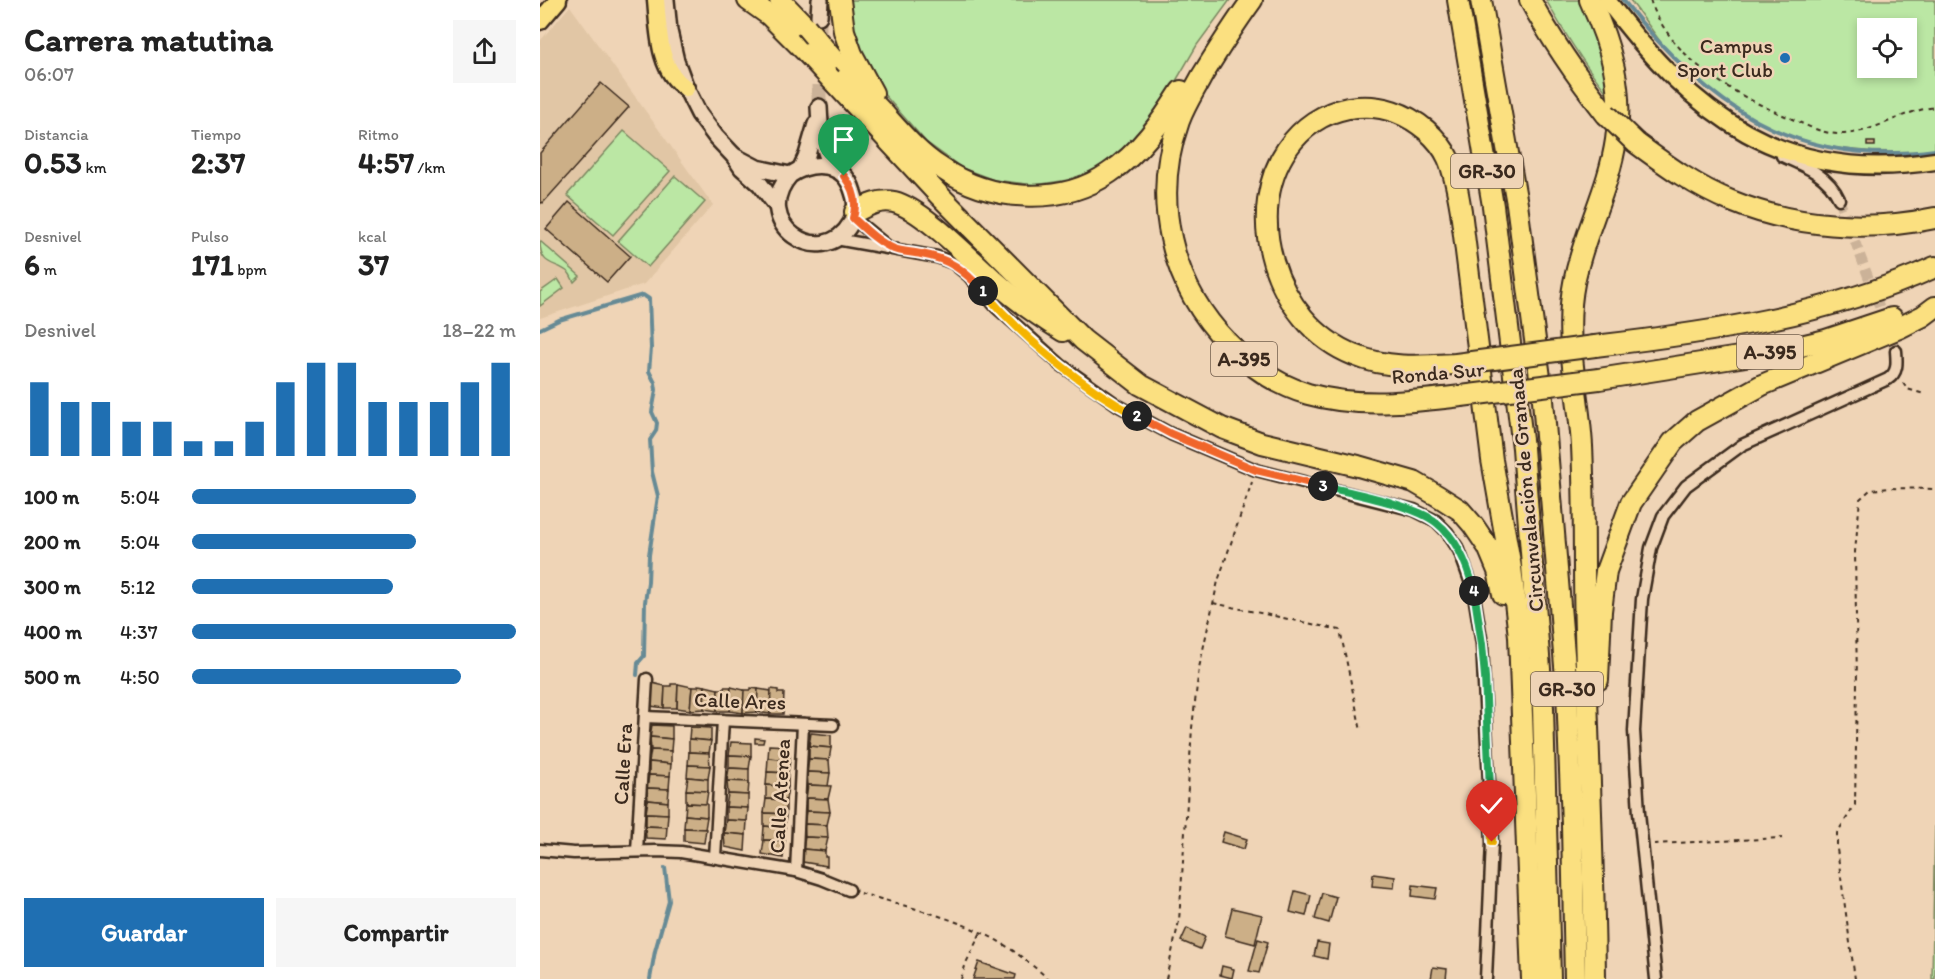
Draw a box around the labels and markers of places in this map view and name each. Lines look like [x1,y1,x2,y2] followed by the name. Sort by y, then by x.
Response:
[1677,33,1773,82] place label: Campus Sport Club
[1778,51,1792,65] marker: Campus Sport Club
[818,114,869,176] pin
[968,276,998,306] pin: 1
[1122,401,1152,431] pin: 2
[1308,471,1338,501] pin: 3
[1459,576,1489,606] pin: 4
[1466,780,1517,842] pin

